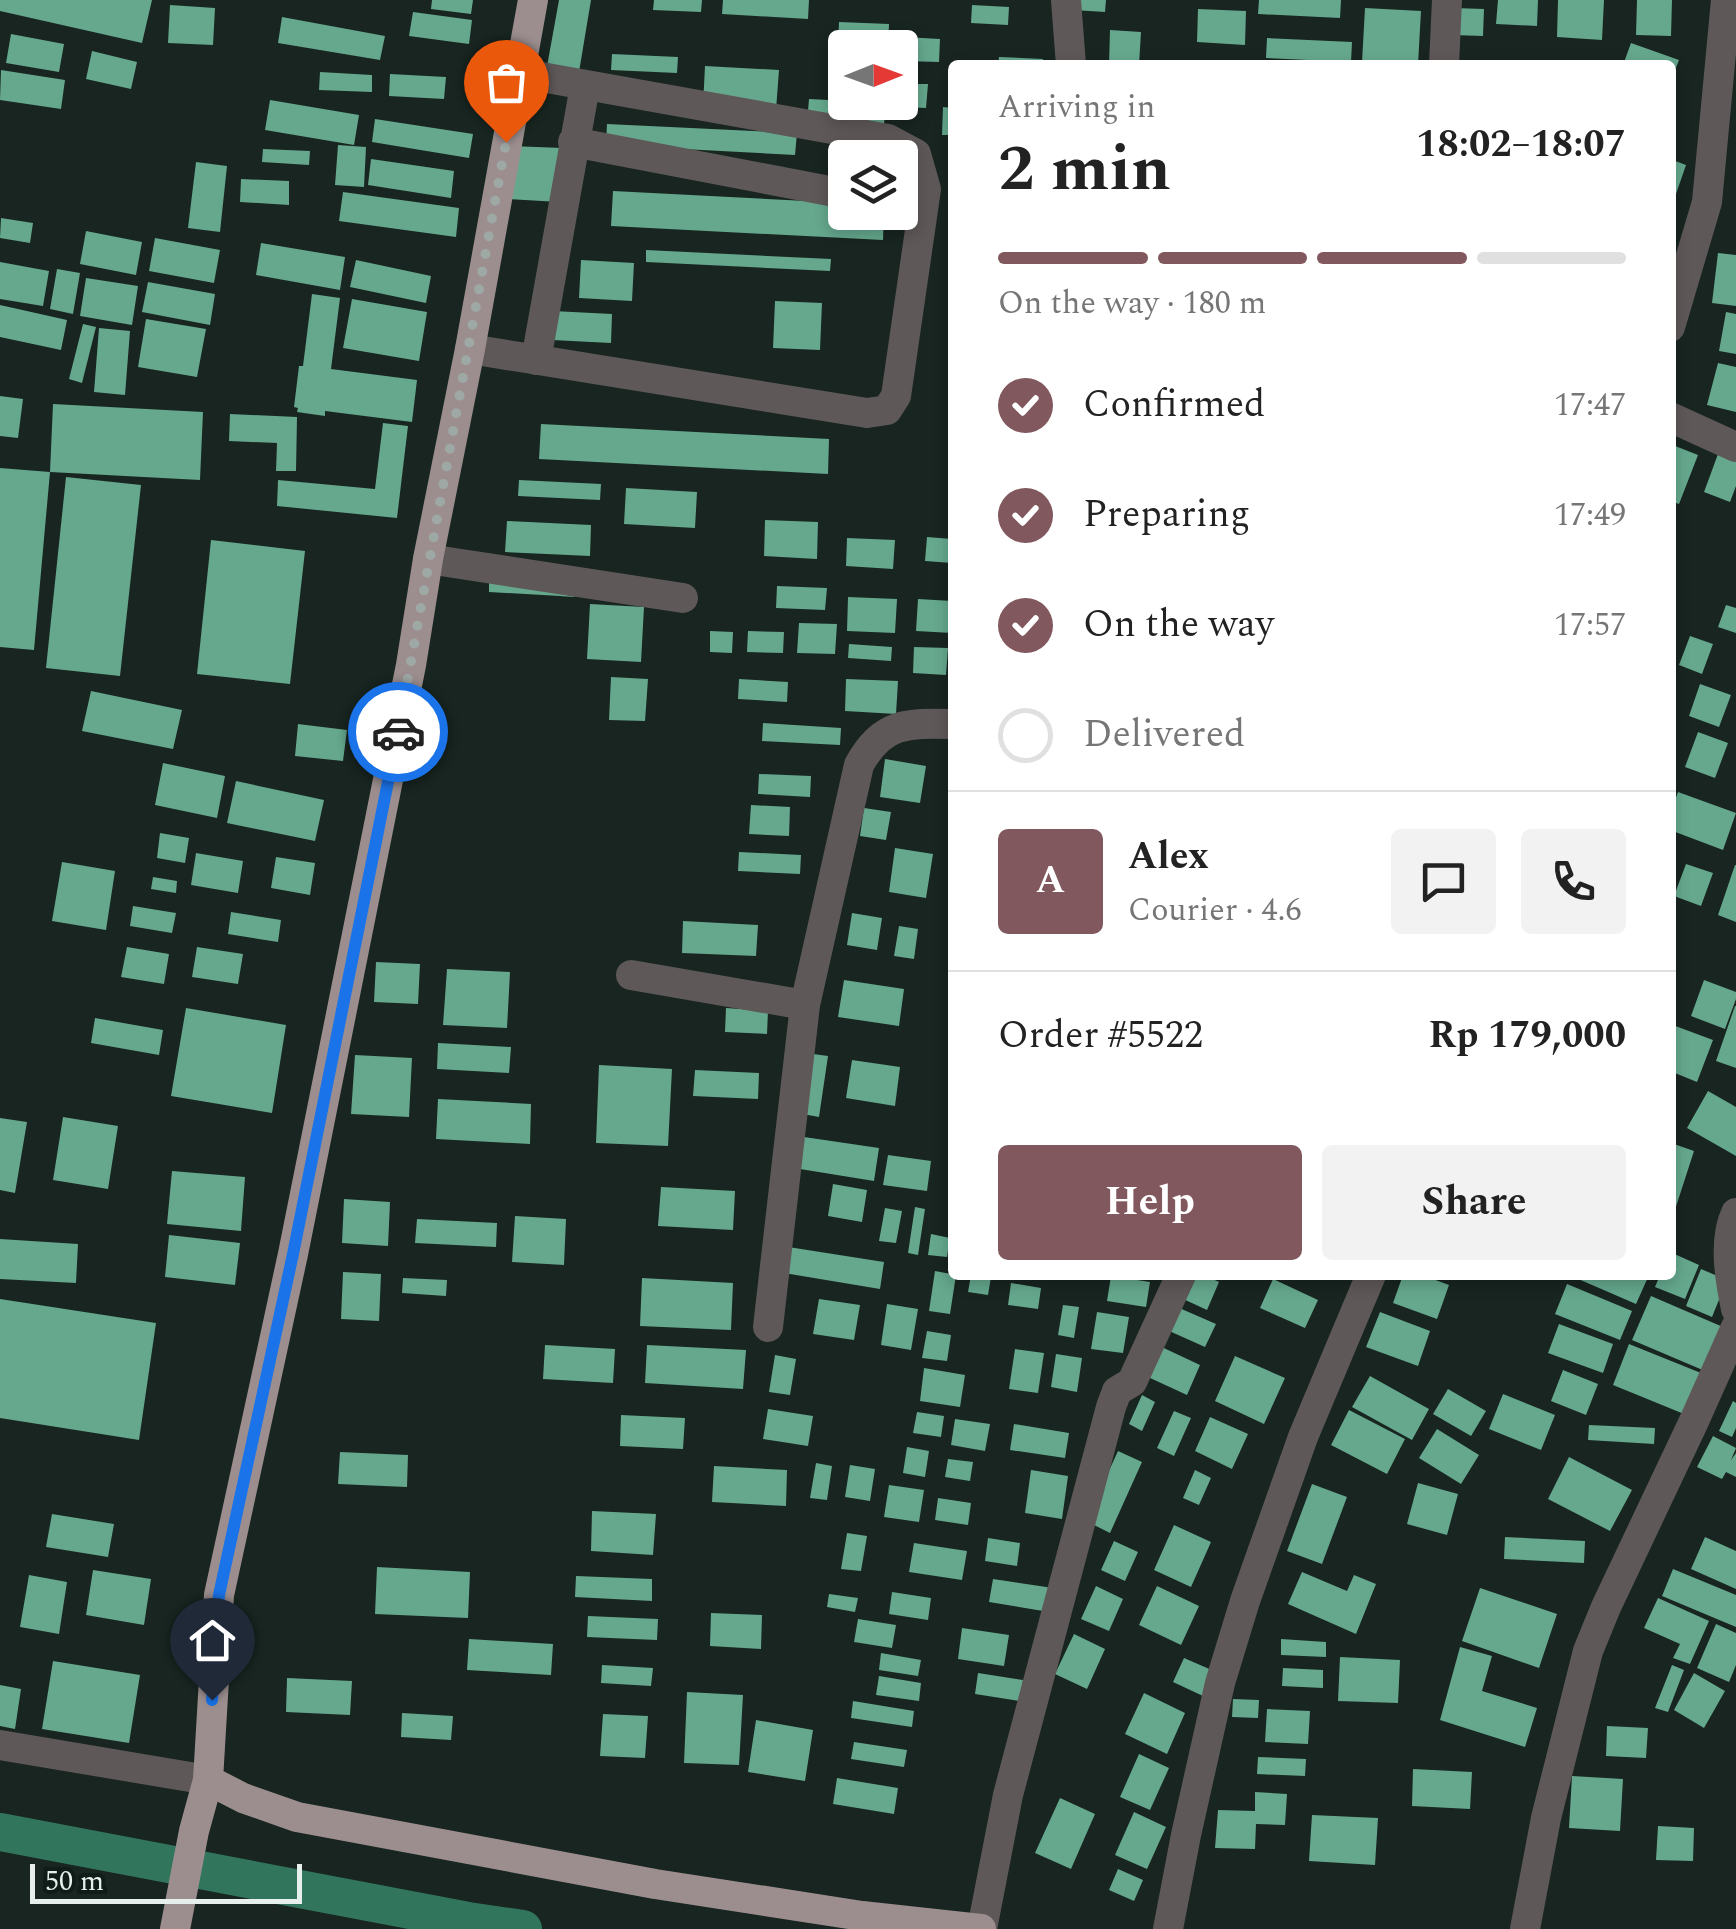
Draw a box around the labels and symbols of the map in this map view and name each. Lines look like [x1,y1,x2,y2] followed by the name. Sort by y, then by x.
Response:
[828,30,918,120] north arrow
[464,40,549,143] pin
[348,682,448,782] courier
[170,1598,255,1701] pin
[30,1859,302,1904] scale bar

